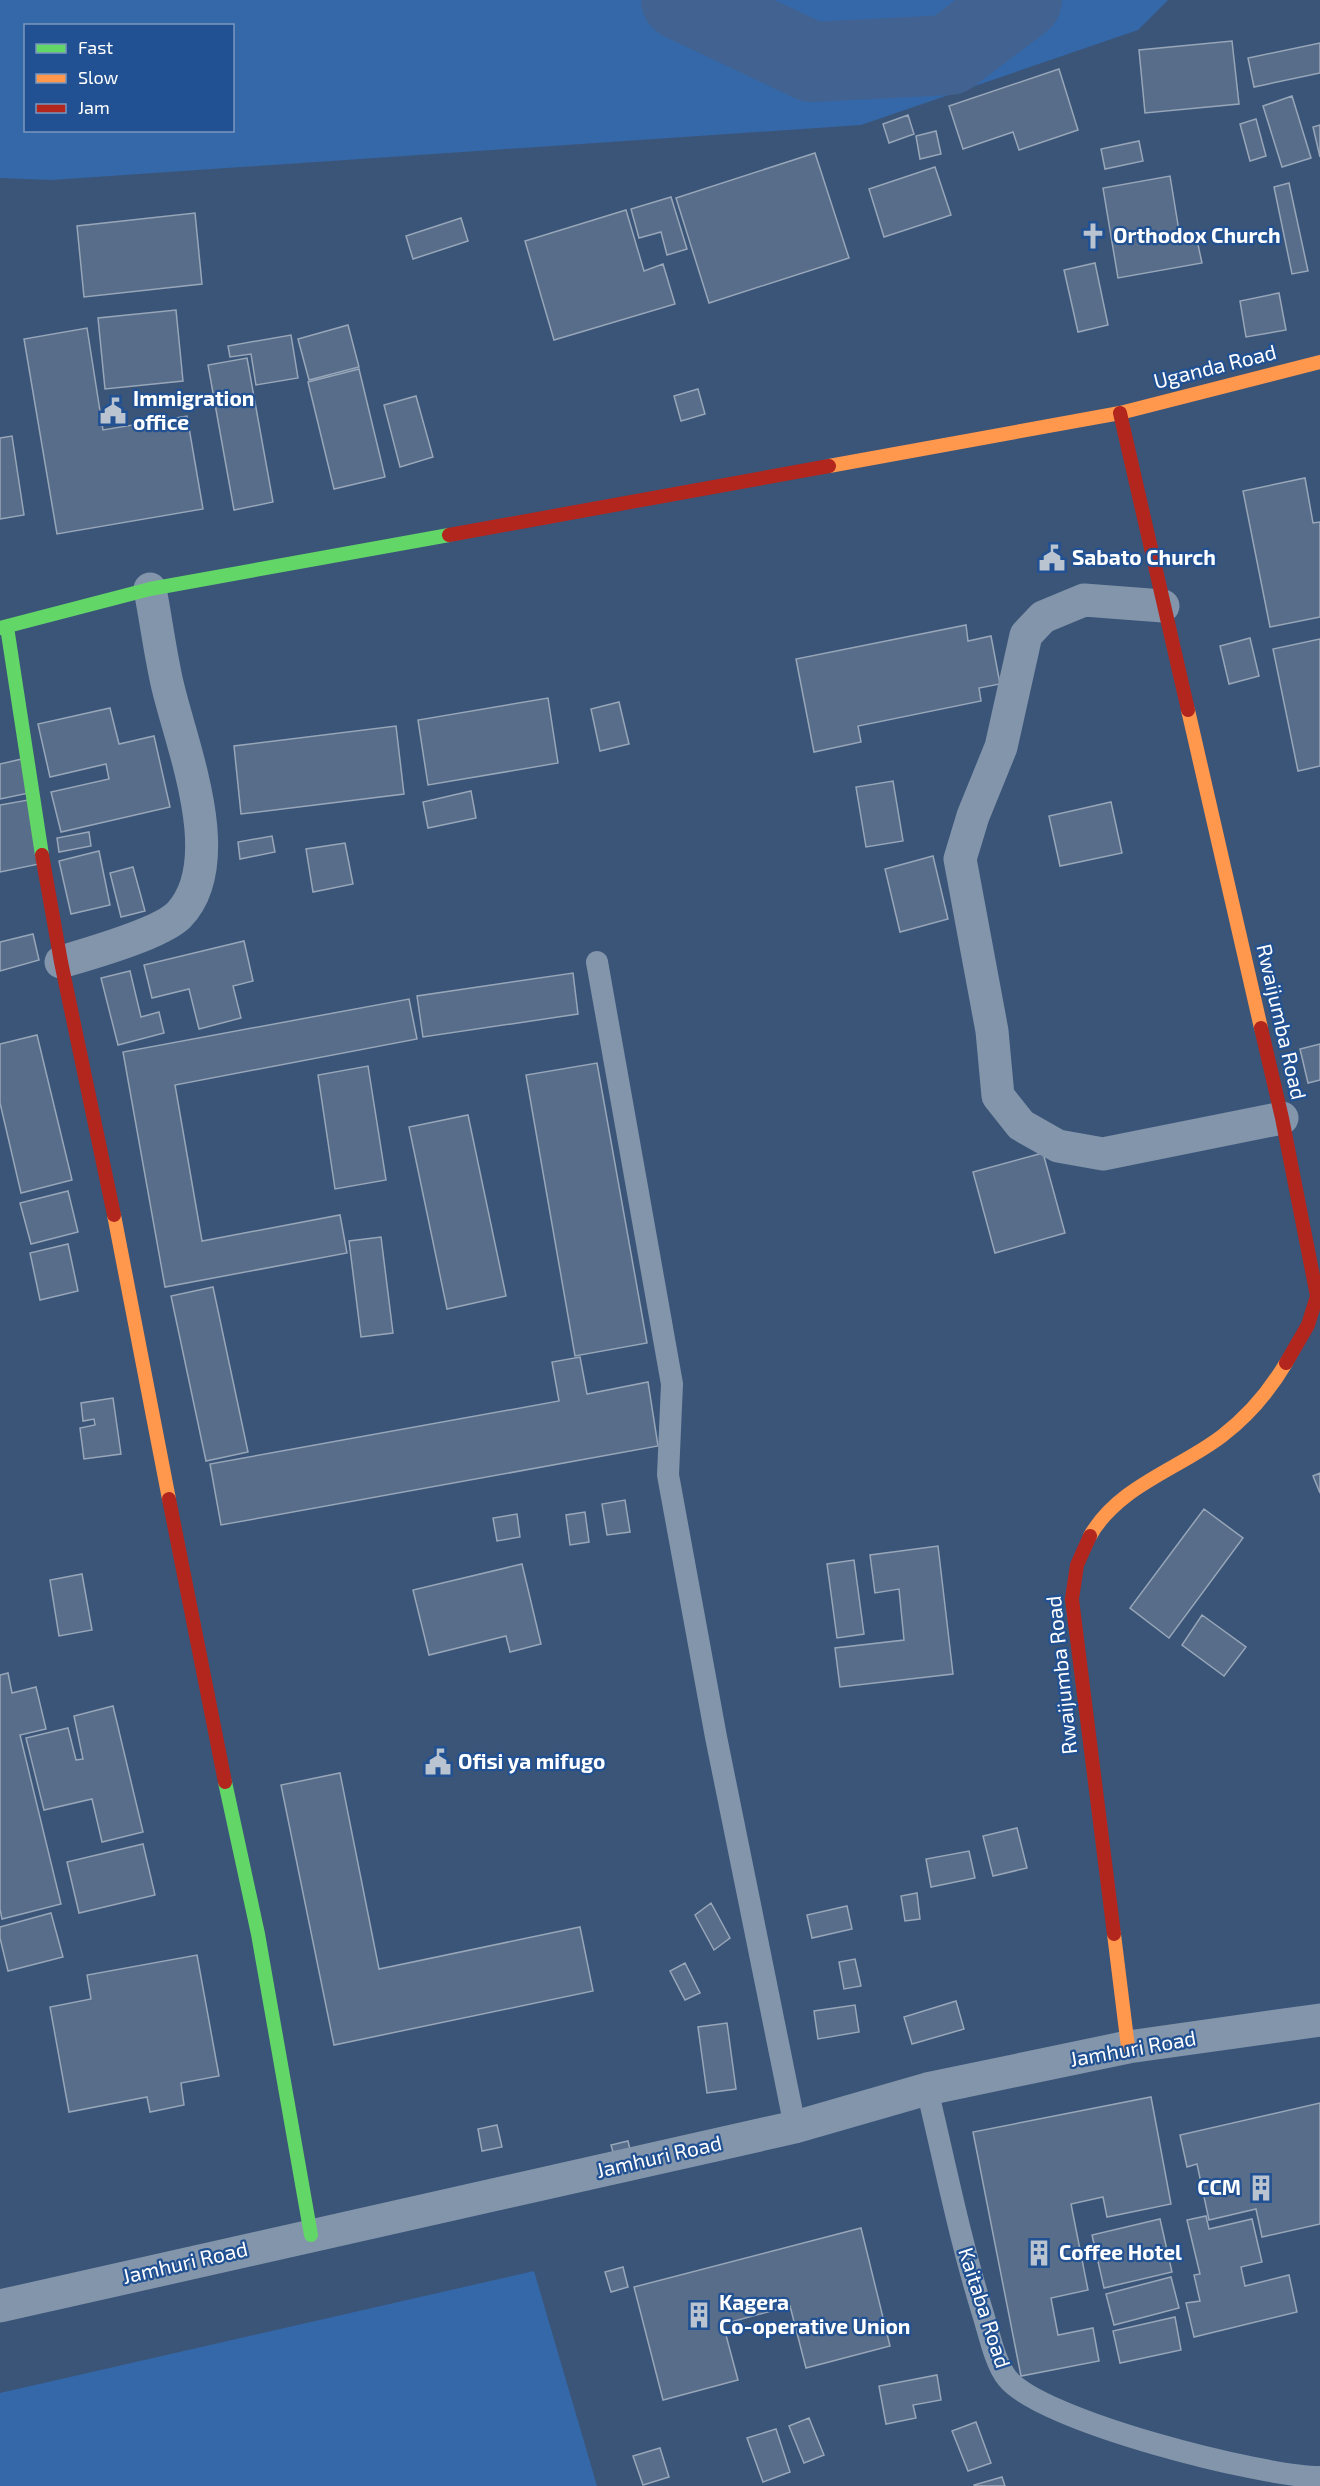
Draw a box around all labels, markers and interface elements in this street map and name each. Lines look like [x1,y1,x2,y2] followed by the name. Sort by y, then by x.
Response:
[24,24,234,132] legend
[78,36,113,58] text: Fast
[78,66,119,88] text: Slow
[78,96,110,118] text: Jam
[1078,221,1108,251] church icon: Orthodox Church
[1113,222,1281,247] place label: Orthodox Church
[1151,338,1279,393] street label: Uganda Road
[133,385,254,434] place label: Immigration office
[98,396,128,426] public building icon: Immigration office
[1037,543,1067,573] public building icon: Sabato Church
[1072,544,1216,569] place label: Sabato Church
[1251,941,1313,1102] street label: Rwaijumba Road
[1040,1595,1082,1756] street label: Rwaijumba Road
[423,1747,453,1777] public building icon: Ofisi ya mifugo
[458,1748,605,1774] place label: Ofisi ya mifugo
[1068,2024,1198,2071] street label: Jamhuri Road
[594,2129,724,2182] street label: Jamhuri Road
[1246,2173,1276,2203] building icon: CCM
[1197,2174,1241,2199] place label: CCM
[120,2235,250,2288] street label: Jamhuri Road
[1024,2238,1054,2268] building icon: Coffee Hotel
[1059,2239,1182,2264] place label: Coffee Hotel
[954,2244,1017,2371] street label: Kaitaba Road
[719,2289,910,2338] place label: Kagera Co-operative Union
[684,2300,714,2330] building icon: Kagera Co-operative Union

